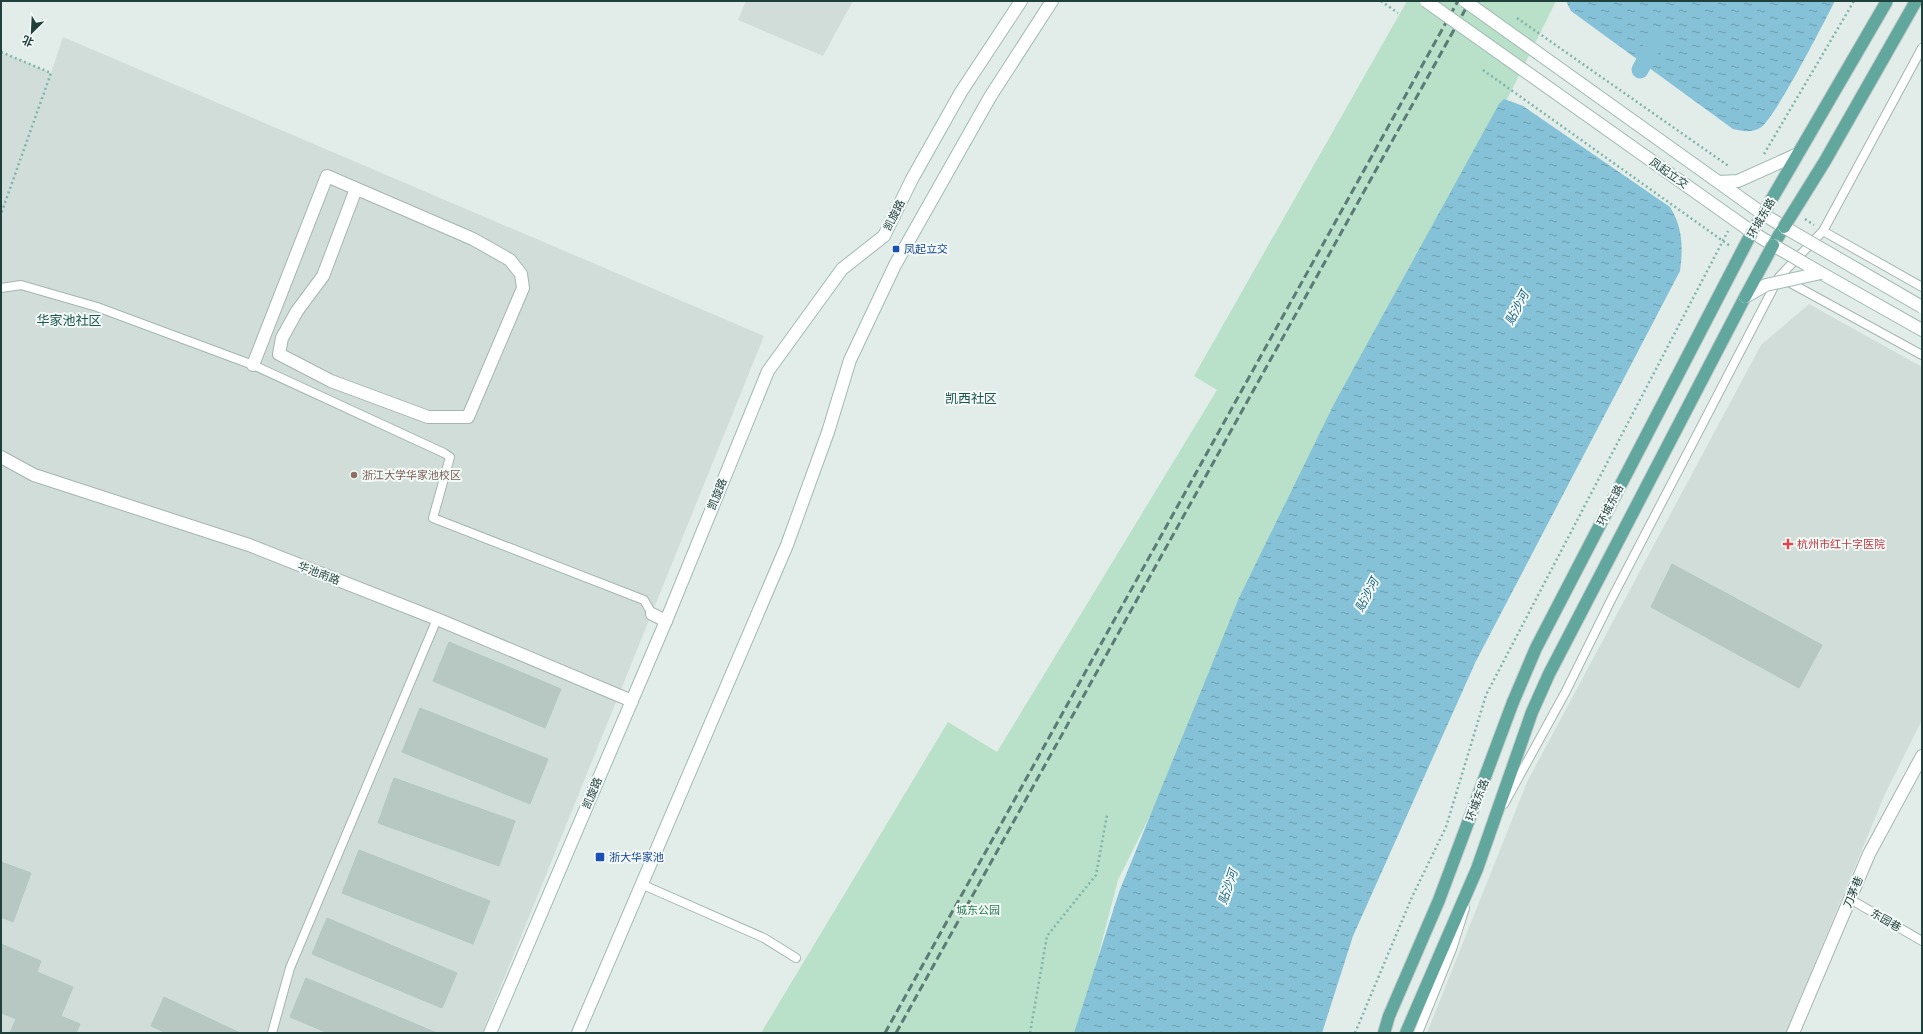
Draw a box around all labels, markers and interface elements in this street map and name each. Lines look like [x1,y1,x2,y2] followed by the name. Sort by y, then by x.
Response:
[12,12,52,52] north arrow
[20,33,36,49] text: 北
[1647,155,1690,191] street label: 凤起立交
[1745,196,1778,241] street label: 环城东路
[881,198,908,233] street label: 凯旋路
[904,243,948,256] place label: 凤起立交
[891,244,901,254] marker: 凤起立交
[1502,287,1533,327] water label: 贴沙河
[36,313,102,328] district label: 华家池社区
[945,391,997,406] district label: 凯西社区
[362,469,461,482] place label: 浙江大学华家池校区
[349,470,359,480] marker: 浙江大学华家池校区
[705,476,730,512] street label: 凯旋路
[1595,483,1626,528] street label: 环城东路
[1782,538,1794,550] marker: 杭州市红十字医院
[1797,538,1885,551] place label: 杭州市红十字医院
[296,560,342,587] street label: 华池南路
[1352,574,1383,614] water label: 贴沙河
[580,775,605,811] street label: 凯旋路
[1464,777,1491,823] street label: 环城东路
[594,851,606,863] marker: 浙大华家池
[609,851,664,864] place label: 浙大华家池
[1216,866,1241,906] water label: 贴沙河
[1841,874,1866,910] street label: 刀茅巷
[956,904,1000,917] park label: 城东公园
[1868,907,1903,934] street label: 东园巷

